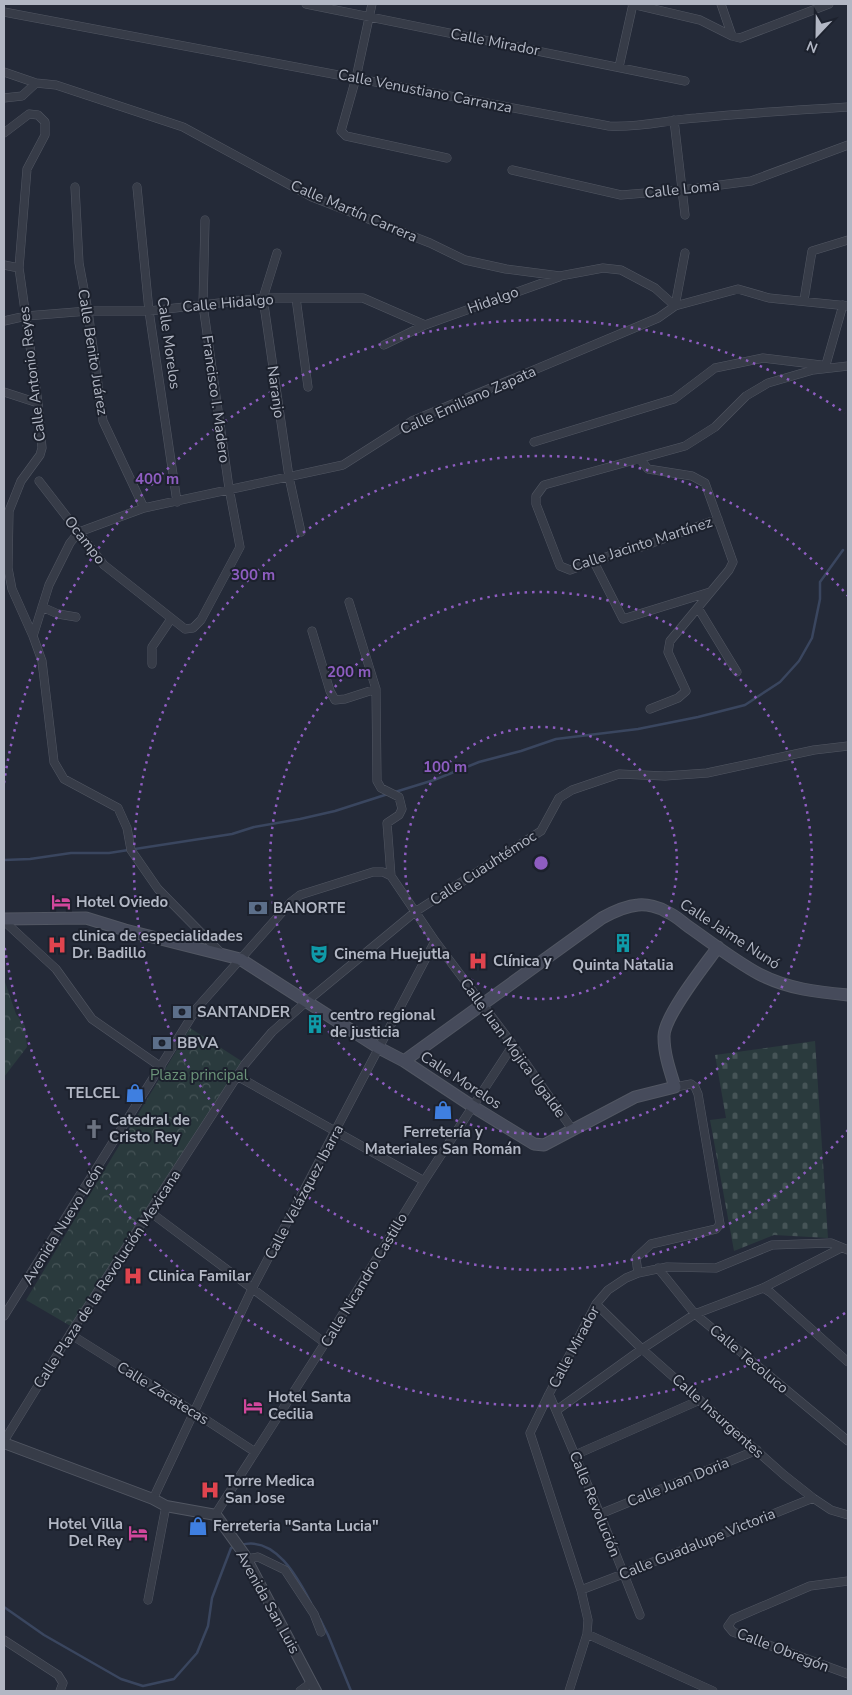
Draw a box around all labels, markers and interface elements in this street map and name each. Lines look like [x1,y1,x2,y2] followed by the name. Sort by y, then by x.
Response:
[792,10,842,60] north arrow
[449,24,542,61] street label: Calle Mirador
[804,36,821,57] text: N
[336,64,514,118] street label: Calle Venustiano Carranza
[288,175,420,247] street label: Calle Martín Carrera
[643,175,721,203] street label: Calle Loma
[465,282,521,318] street label: Hidalgo
[73,288,113,416] street label: Calle Benito Juárez
[182,289,274,317] street label: Calle Hidalgo
[153,296,185,390] street label: Calle Morelos
[14,305,50,443] street label: Calle Antonio Reyes
[197,334,235,464] street label: Francisco I. Madero
[397,361,539,439] street label: Calle Emiliano Zapata
[262,365,290,419] street label: Naranjo
[135,469,179,489] text: 400 m
[60,512,110,568] street label: Ocampo
[569,512,715,576] street label: Calle Jacinto Martínez
[231,565,275,585] text: 300 m
[327,662,371,682] text: 200 m
[423,757,467,777] text: 100 m
[426,826,540,910] street label: Calle Cuauhtémoc
[532,854,550,872] centre of rings
[50,891,72,913] hotel icon: Hotel Oviedo
[76,892,168,912] place label: Hotel Oviedo
[676,894,784,974] street label: Calle Jaime Nunó
[247,897,269,919] bank icon: BANORTE
[273,898,346,918] place label: BANORTE
[72,926,243,963] place label: clinica de especialidades Dr. Badillo
[612,932,634,954] building icon: Quinta Natalia
[46,934,68,956] hospital icon: clinica de especialidades Dr. Badillo
[308,943,330,965] theatre icon: Cinema Huejutla
[334,944,450,964] place label: Cinema Huejutla
[467,950,489,972] hospital icon: Clínica y
[493,951,552,971] place label: Clínica y
[572,955,674,975] place label: Quinta Natalia
[456,974,570,1122] street label: Calle Juan Mojica Ugalde
[171,1001,193,1023] bank icon: SANTANDER
[197,1002,291,1022] place label: SANTANDER
[330,1005,435,1042] place label: centro regional de justicia
[304,1013,326,1035] building icon: centro regional de justicia
[151,1032,173,1054] bank icon: BBVA
[177,1033,219,1053] place label: BBVA
[417,1046,505,1114] street label: Calle Morelos
[150,1065,249,1085] park label: Plaza principal
[124,1082,146,1104] shop icon: TELCEL
[66,1083,121,1103] place label: TELCEL
[432,1099,454,1121] shop icon: Ferretería y Materiales San Román
[109,1110,190,1147] place label: Catedral de Cristo Rey
[83,1118,105,1140] church icon: Catedral de Cristo Rey
[260,1121,348,1263] street label: Calle Velázquez Ibarra
[365,1122,521,1159] place label: Ferretería y Materiales San Román
[18,1160,108,1288] street label: Avenida Nuevo León
[29,1166,185,1392] street label: Calle Plaza de la Revolución Mexicana
[316,1209,412,1351] street label: Calle Nicandro Castillo
[122,1265,144,1287] hospital icon: Clinica Familar
[148,1266,251,1286] place label: Clinica Familar
[544,1302,604,1392] street label: Calle Mirador
[705,1320,793,1398] street label: Calle Tecoluco
[113,1357,213,1429] street label: Calle Zacatecas
[668,1369,768,1463] street label: Calle Insurgentes
[268,1387,351,1424] place label: Hotel Santa Cecilia
[242,1395,264,1417] hotel icon: Hotel Santa Cecilia
[565,1448,625,1560] street label: Calle Revolución
[624,1452,732,1512] street label: Calle Juan Doria
[225,1471,315,1508] place label: Torre Medica San Jose
[199,1479,221,1501] hospital icon: Torre Medica San Jose
[616,1503,778,1585] street label: Calle Guadalupe Victoria
[48,1514,123,1551] place label: Hotel Villa Del Rey
[187,1515,209,1537] shop icon: Ferreteria "Santa Lucia"
[213,1516,379,1536] place label: Ferreteria "Santa Lucia"
[127,1522,149,1544] hotel icon: Hotel Villa Del Rey
[231,1547,305,1657] street label: Avenida San Luis
[734,1623,832,1677] street label: Calle Obregón

